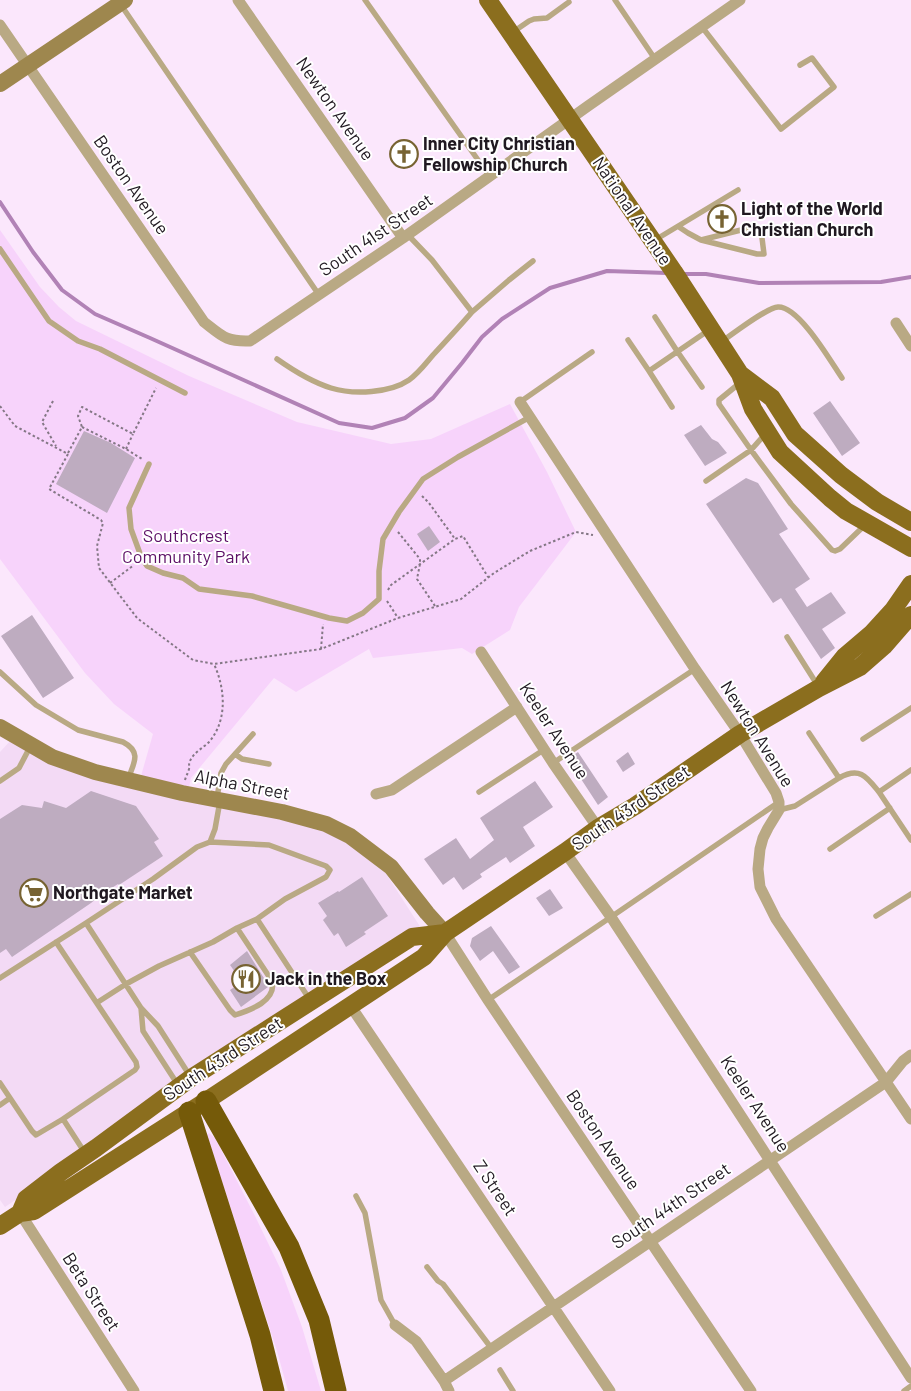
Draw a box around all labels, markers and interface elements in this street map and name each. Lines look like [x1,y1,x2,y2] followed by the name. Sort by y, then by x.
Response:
[292,53,380,164] street label: Newton Avenue
[89,130,174,238] street label: Boston Avenue
[423,132,575,175] place label: Inner City Christian Fellowship Church
[389,139,419,169] church icon: Inner City Christian Fellowship Church
[588,152,677,269] street label: National Avenue
[314,188,436,280] street label: South 41st Street
[741,197,883,240] place label: Light of the World Christian Church
[707,204,737,234] church icon: Light of the World Christian Church
[122,524,250,567] park label: Southcrest Community Park
[716,676,799,791] street label: Newton Avenue
[515,678,594,783] street label: Keeler Avenue
[567,759,694,855] street label: South 43rd Street
[193,764,292,804] street label: Alpha Street
[19,878,49,908] supermarket icon: Northgate Market
[53,881,193,903] place label: Northgate Market
[231,964,261,994] restaurant icon: Jack in the Box
[265,967,387,989] place label: Jack in the Box
[159,1011,286,1105] street label: South 43rd Street
[716,1051,795,1156] street label: Keeler Avenue
[562,1085,645,1194] street label: Boston Avenue
[469,1155,522,1220] street label: Z Street
[607,1157,734,1253] street label: South 44th Street
[58,1248,125,1335] street label: Beta Street

